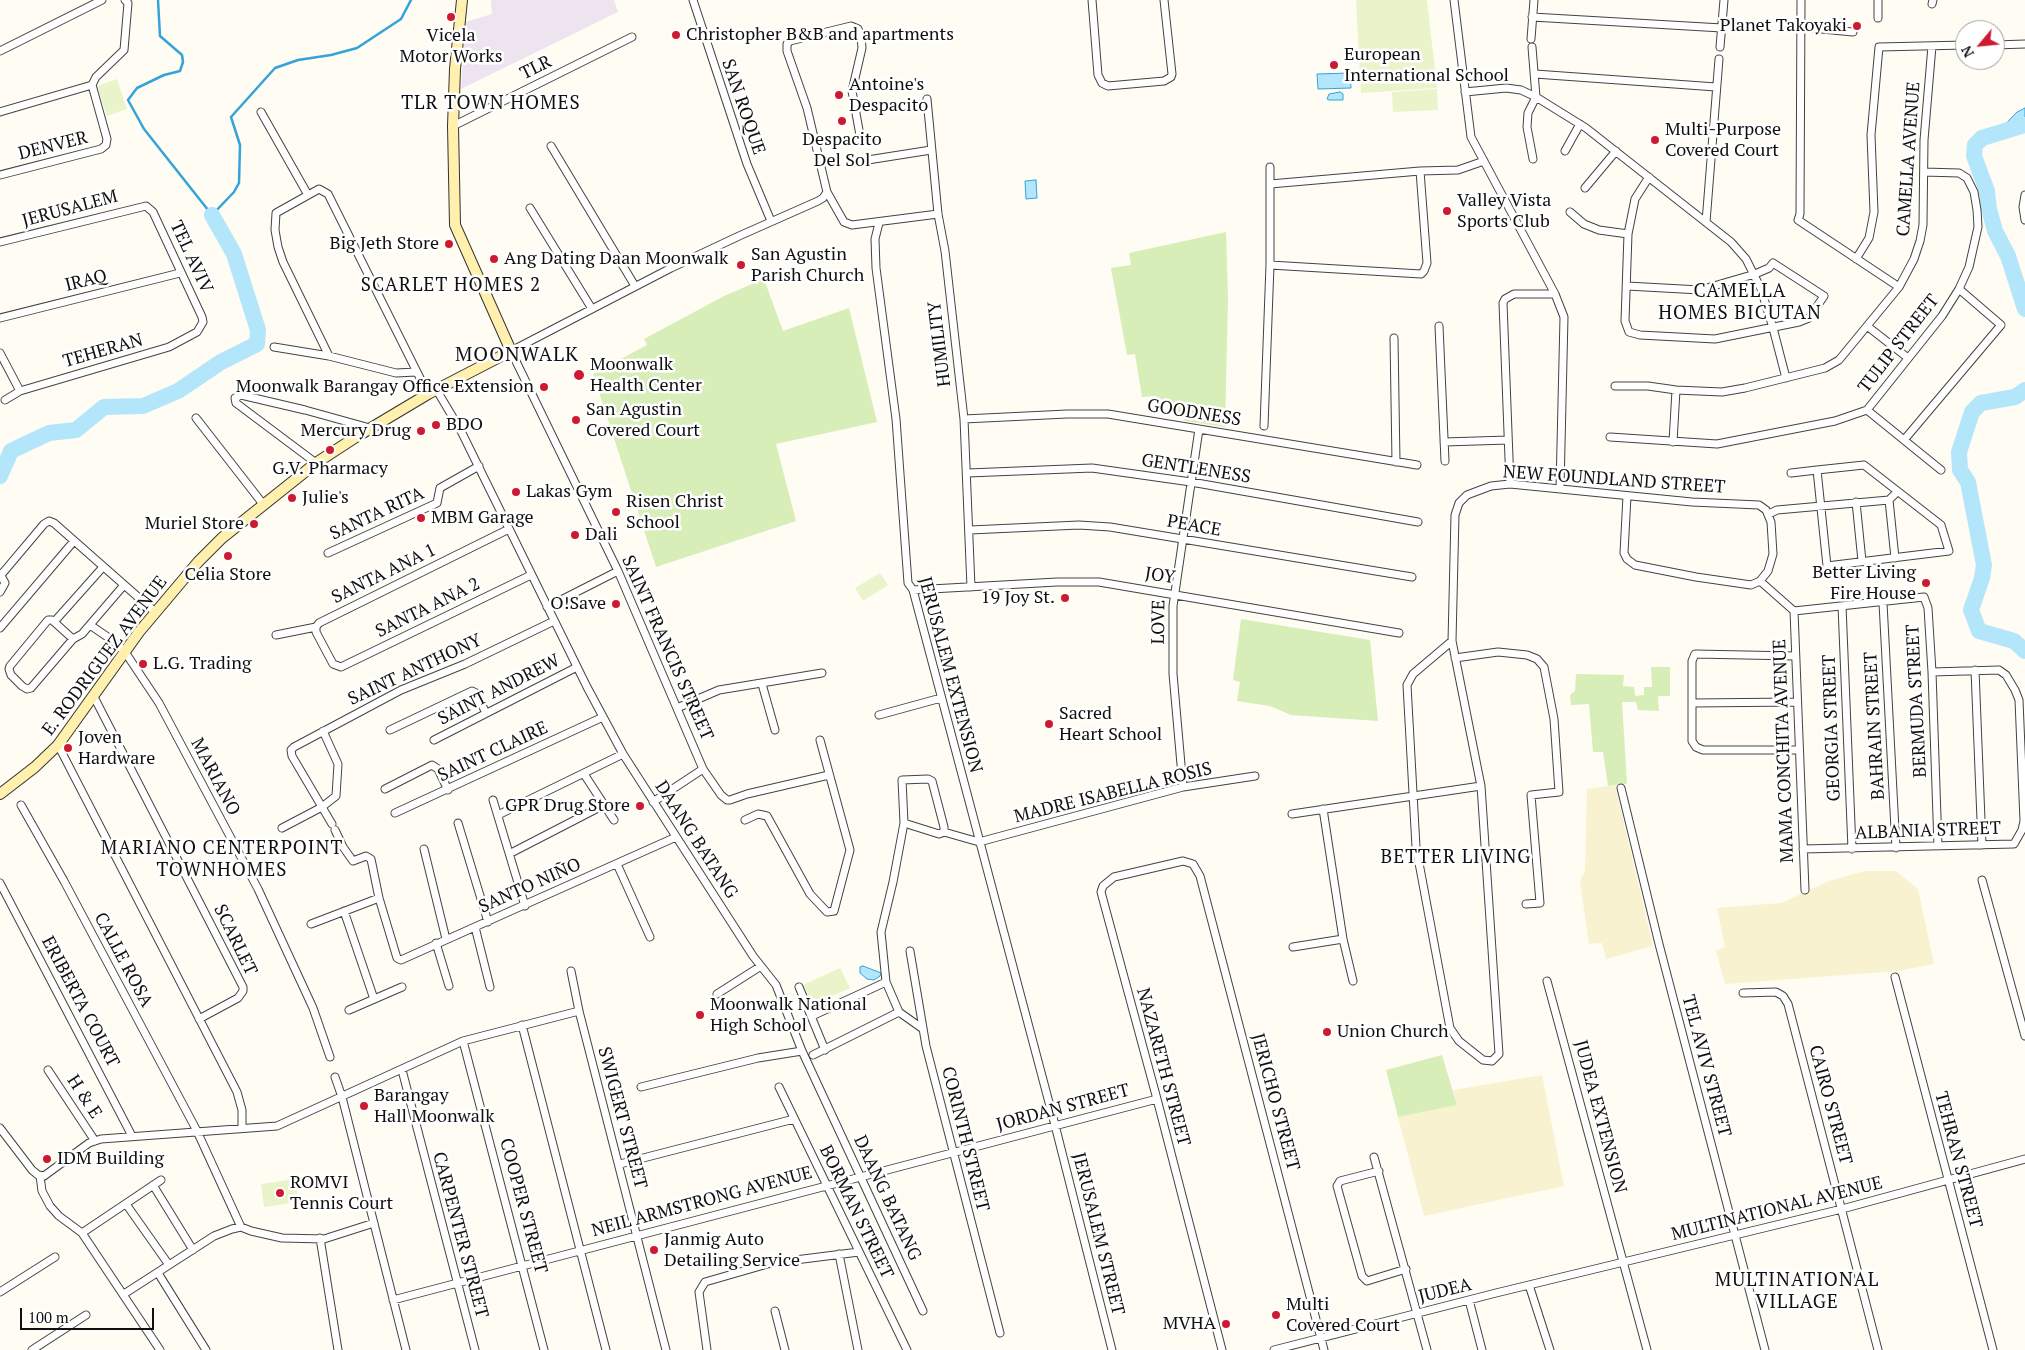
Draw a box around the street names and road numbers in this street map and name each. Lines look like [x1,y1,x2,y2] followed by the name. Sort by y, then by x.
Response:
[517,51,555,85] street label: TLR
[717,56,769,158] street label: SAN ROQUE
[1893,81,1925,237] street label: CAMELLA AVENUE
[16,127,90,165] street label: DENVER
[20,186,120,232] street label: JERUSALEM
[165,217,217,297] street label: TEL AVIV
[63,265,109,297] street label: IRAQ
[1854,291,1944,397] street label: TULIP STREET
[924,300,956,388] street label: HUMILITY
[61,329,145,373] street label: TEHERAN
[1146,395,1242,431] street label: GOODNESS
[1140,450,1252,488] street label: GENTLENESS
[1502,461,1726,499] street label: NEW FOUNDLAND STREET
[327,483,427,545] street label: SANTA RITA
[1165,511,1223,541] street label: PEACE
[328,539,440,609] street label: SANTA ANA 1
[616,552,718,744] street label: SAINT FRANCIS STREET
[1143,563,1177,589] street label: JOY
[38,572,172,740] street label: E. RODRIGUEZ AVENUE
[372,573,484,643] street label: SANTA ANA 2
[913,575,987,775] street label: JERUSALEM EXTENSION
[1148,599,1170,645] street label: LOVE
[1902,624,1932,778] street label: BERMUDA STREET
[345,630,485,710] street label: SAINT ANTHONY
[1769,639,1799,863] street label: MAMA CONCHITA AVENUE
[434,650,564,730] street label: SAINT ANDREW
[1860,651,1890,801] street label: BAHRAIN STREET
[1819,654,1845,802] street label: GEORGIA STREET
[435,717,551,787] street label: SAINT CLAIRE
[186,735,244,819] street label: MARIANO
[1012,758,1214,828] street label: MADRE ISABELLA ROSIS
[650,777,742,903] street label: DAANG BATANG
[1855,818,2001,844] street label: ALBANIA STREET
[476,854,584,918] street label: SANTO NIÑO
[209,901,261,979] street label: SCARLET
[89,909,157,1011] street label: CALLE ROSA
[36,933,124,1071] street label: ERIBERTA COURT
[1131,986,1195,1148] street label: NAZARETH STREET
[1677,993,1735,1139] street label: TEL AVIV STREET
[1246,1031,1304,1173] street label: JERICHO STREET
[1569,1038,1631,1196] street label: JUDEA EXTENSION
[1804,1043,1856,1167] street label: CAIRO STREET
[593,1045,651,1191] street label: SWIGERT STREET
[937,1064,993,1214] street label: CORINTH STREET
[62,1071,106,1123] street label: H & E
[994,1080,1132,1136] street label: JORDAN STREET
[1929,1089,1987,1231] street label: TEHRAN STREET
[849,1132,925,1264] street label: DAANG BATANG
[495,1136,551,1276] street label: COOPER STREET
[814,1142,898,1282] street label: BORMAN STREET
[427,1150,493,1320] street label: CARPENTER STREET
[1067,1150,1129,1318] street label: JERUSALEM STREET
[589,1162,815,1242] street label: NEIL ARMSTRONG AVENUE
[1669,1172,1885,1246] street label: MULTINATIONAL AVENUE
[1416,1274,1474,1308] street label: JUDEA

